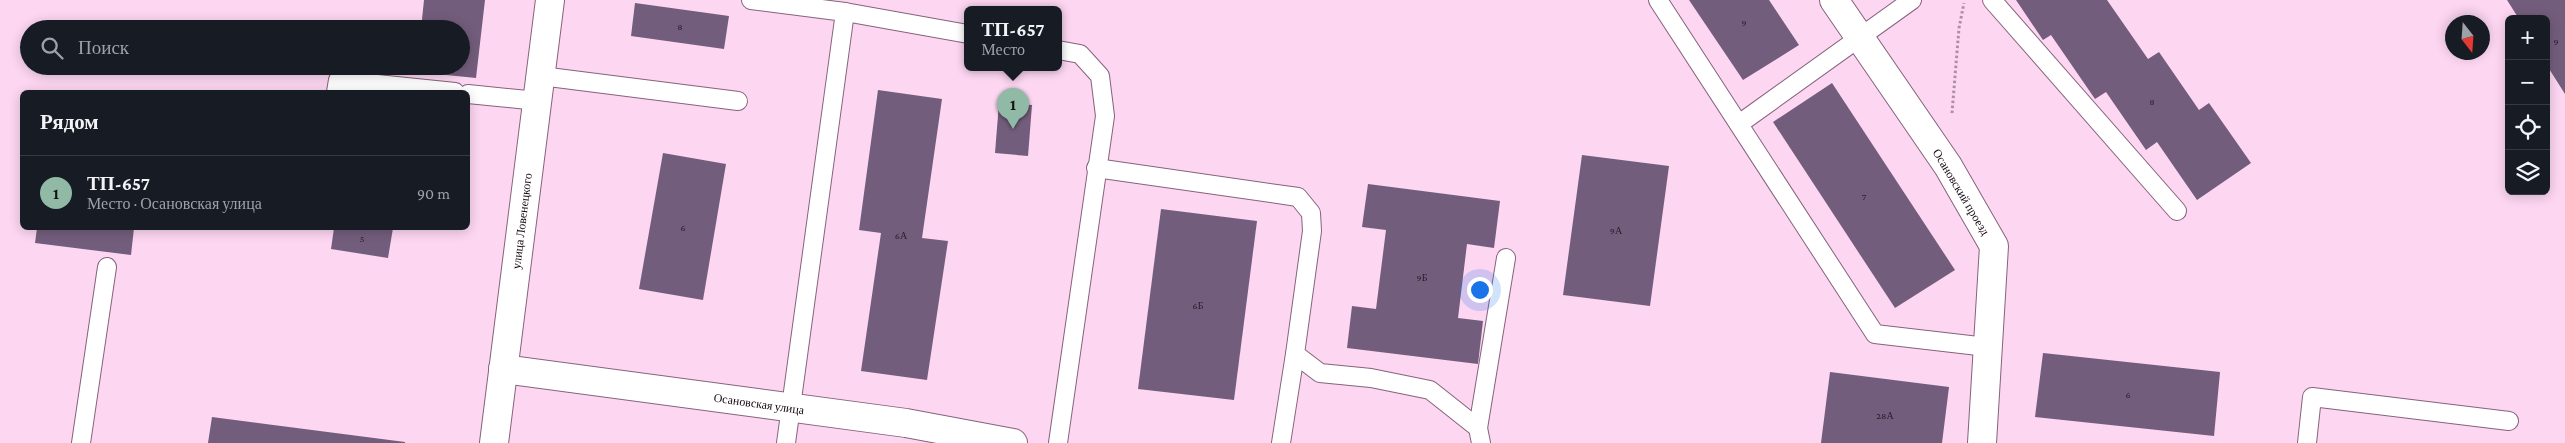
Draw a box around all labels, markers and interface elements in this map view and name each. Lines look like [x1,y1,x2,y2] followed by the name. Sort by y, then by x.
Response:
[964,6,1062,71] popup
[2445,15,2490,60] north arrow
[2505,15,2550,195] map controls
[2505,15,2550,60] button: +
[1741,17,1747,28] house number: 9
[982,19,1044,40] text: ТП-657
[20,20,470,75] search box
[677,21,683,32] house number: 8
[38,34,66,62] icon: search
[2553,36,2559,47] house number: 9
[78,37,129,58] text: Поиск
[982,41,1025,58] text: Место
[2505,60,2550,105] button: −
[997,88,1029,129] pin: 1
[2149,96,2155,107] house number: 8
[2505,105,2550,150] button: locate
[40,110,99,134] text: Рядом
[1930,146,1992,238] street label: Осановский проезд
[2505,150,2550,195] button: layers
[509,172,535,270] street label: улица Ловенецкого
[87,173,150,194] text: ТП-657
[53,185,59,202] text: 1
[417,185,450,202] text: 90 m
[1862,191,1867,202] house number: 7
[87,195,262,212] text: Место · Осановская улица
[680,222,686,233] house number: 6
[1610,225,1623,236] house number: 9А
[895,230,908,241] house number: 6А
[360,233,365,244] house number: 5
[1417,272,1428,283] house number: 9Б
[1467,277,1493,303] your location
[1193,300,1204,311] house number: 6Б
[2125,389,2131,400] house number: 6
[713,391,806,417] street label: Осановская улица
[1876,410,1894,421] house number: 28А

